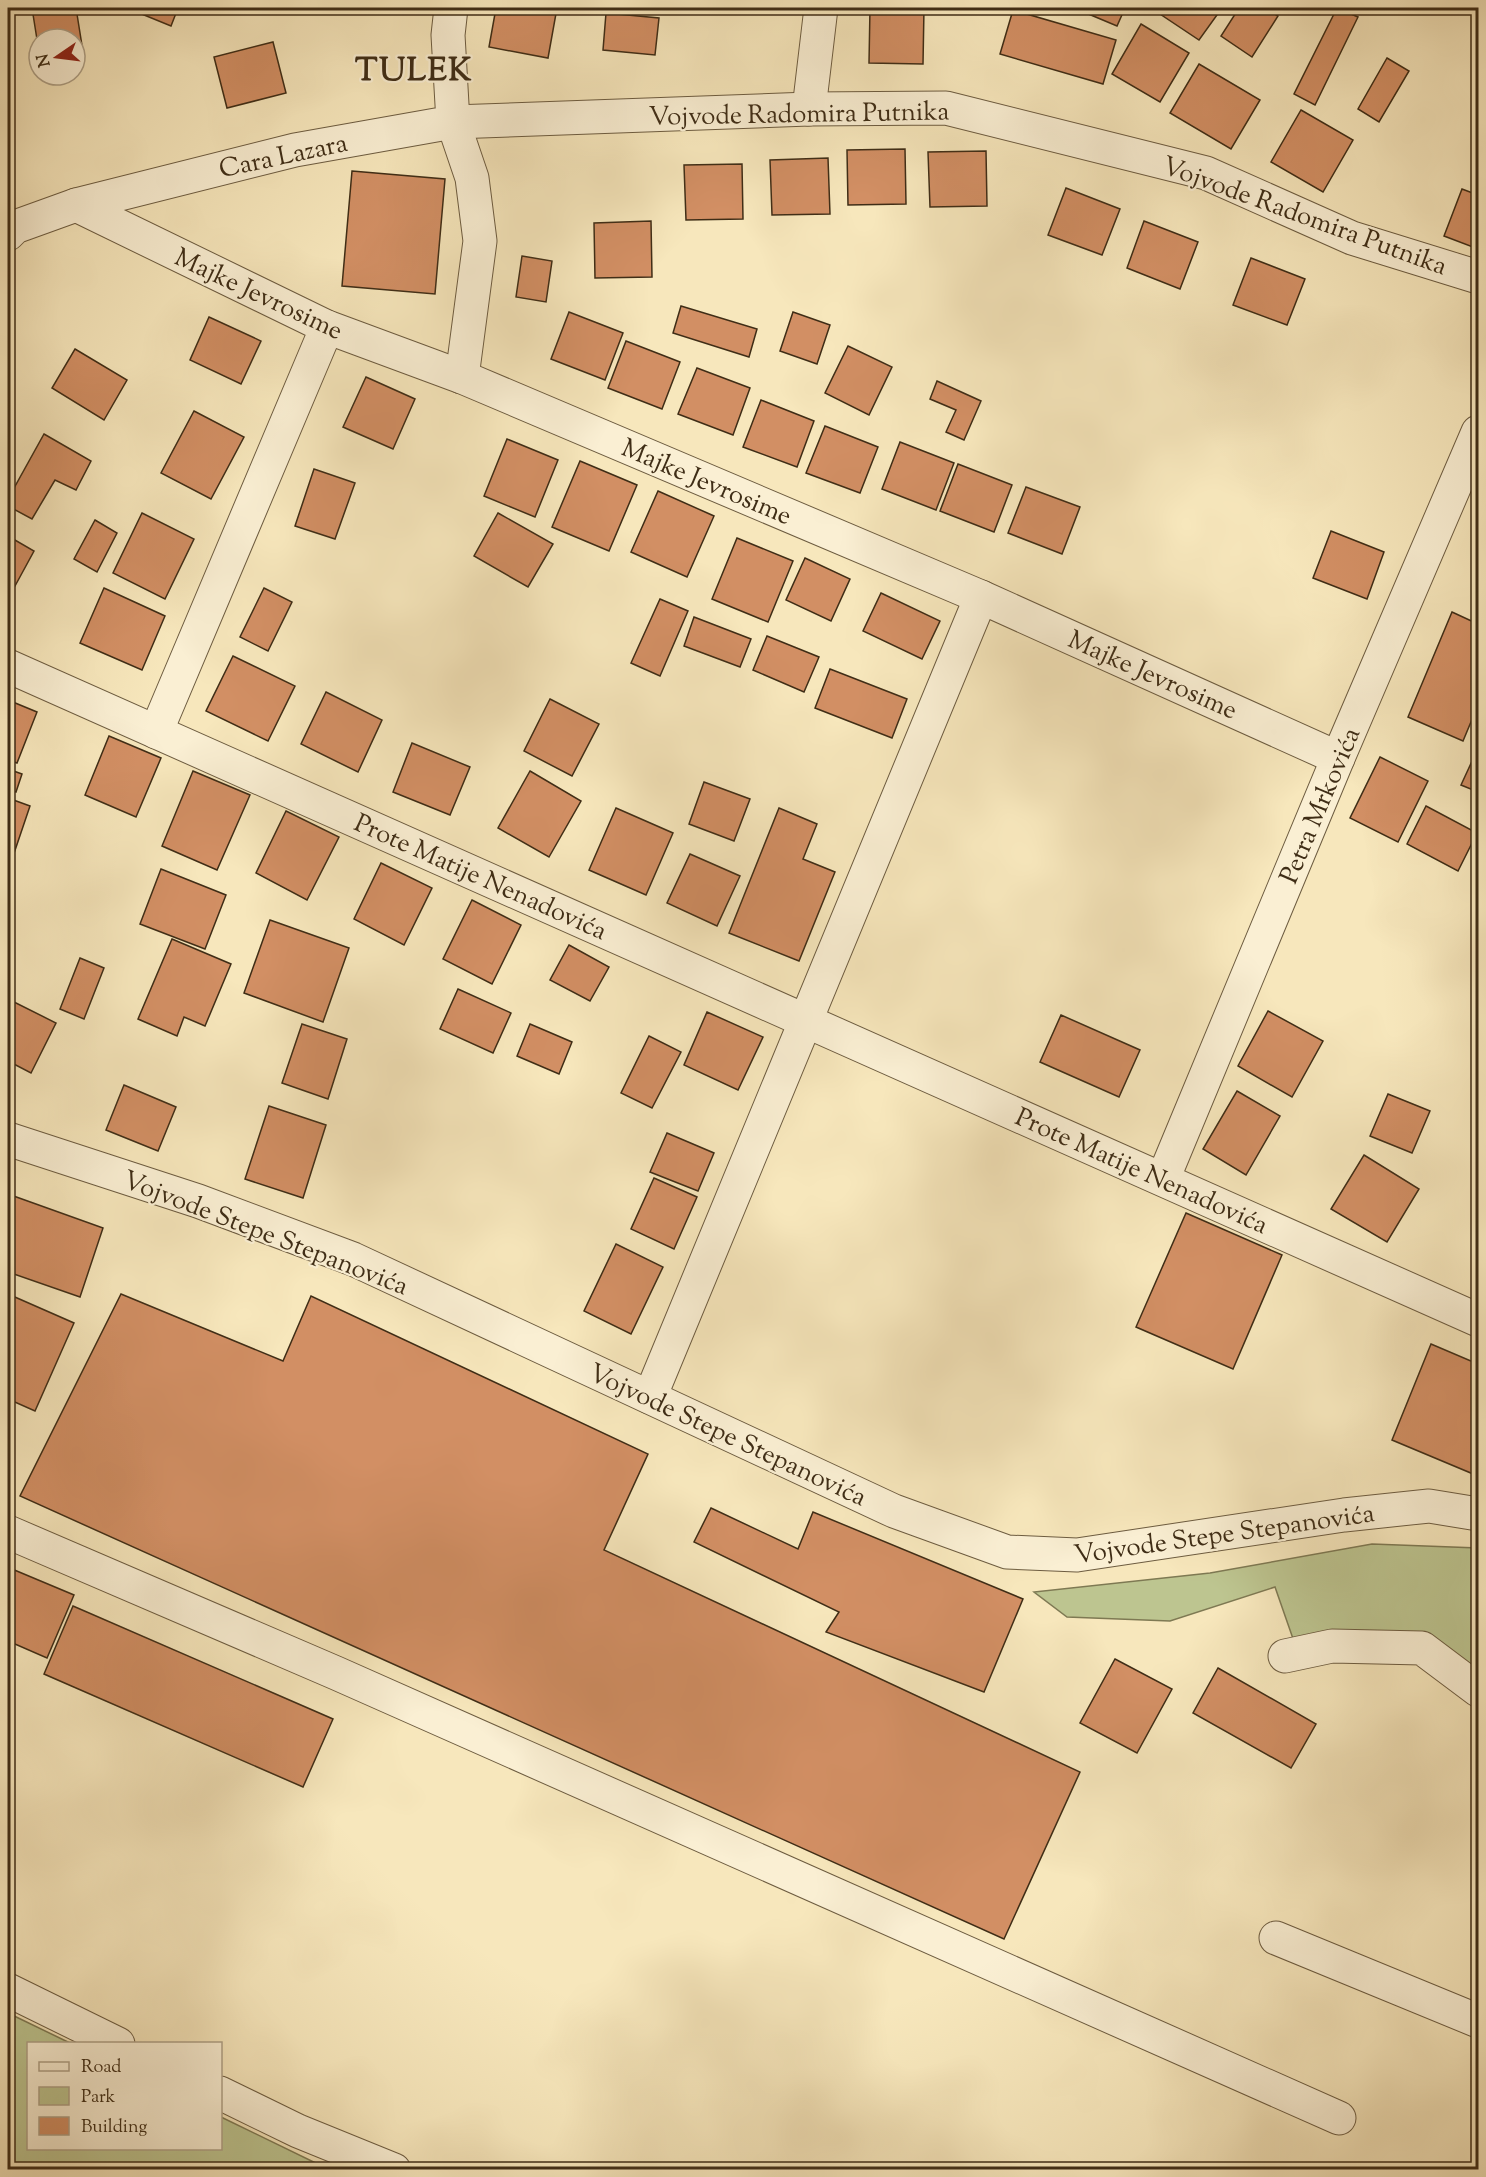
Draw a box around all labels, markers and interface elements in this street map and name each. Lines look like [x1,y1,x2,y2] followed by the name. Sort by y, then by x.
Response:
[27,27,87,87] north arrow
[355,49,473,95] district label: TULEK
[32,51,58,69] text: N
[648,94,950,137] street label: Vojvode Radomira Putnika
[216,126,351,189] street label: Cara Lazara
[1156,149,1452,286] street label: Vojvode Radomira Putnika
[168,240,348,350] street label: Majke Jevrosime
[615,431,797,536] street label: Majke Jevrosime
[1061,622,1243,730] street label: Majke Jevrosime
[1272,722,1371,890] street label: Petra Mrkovića
[348,806,612,951] street label: Prote Matije Nenadovića
[1009,1100,1273,1245] street label: Prote Matije Nenadovića
[117,1163,413,1306] street label: Vojvode Stepe Stepanovića
[582,1355,872,1517] street label: Vojvode Stepe Stepanovića
[1072,1496,1377,1575] street label: Vojvode Stepe Stepanovića
[27,2042,222,2150] legend
[81,2055,121,2081] text: Road
[81,2085,116,2111] text: Park
[81,2115,147,2141] text: Building

